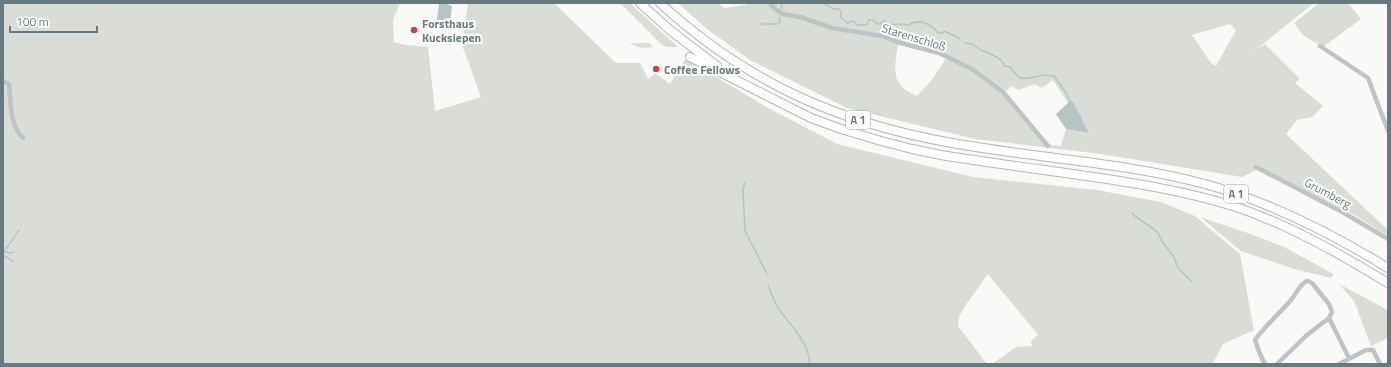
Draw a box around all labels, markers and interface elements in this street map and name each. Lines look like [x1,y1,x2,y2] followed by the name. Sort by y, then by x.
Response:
[10,8,97,34] scale bar
[16,12,49,31] text: 100 m
[422,14,481,47] place label: Forsthaus Kucksiepen
[879,18,949,56] street label: Starenschloß
[409,25,419,35] marker: Forsthaus Kucksiepen
[664,60,741,79] place label: Coffee Fellows
[651,64,661,74] marker: Coffee Fellows
[846,111,870,129] road number: A 1
[1301,173,1355,213] street label: Grumberg
[1224,185,1248,203] road number: A 1

